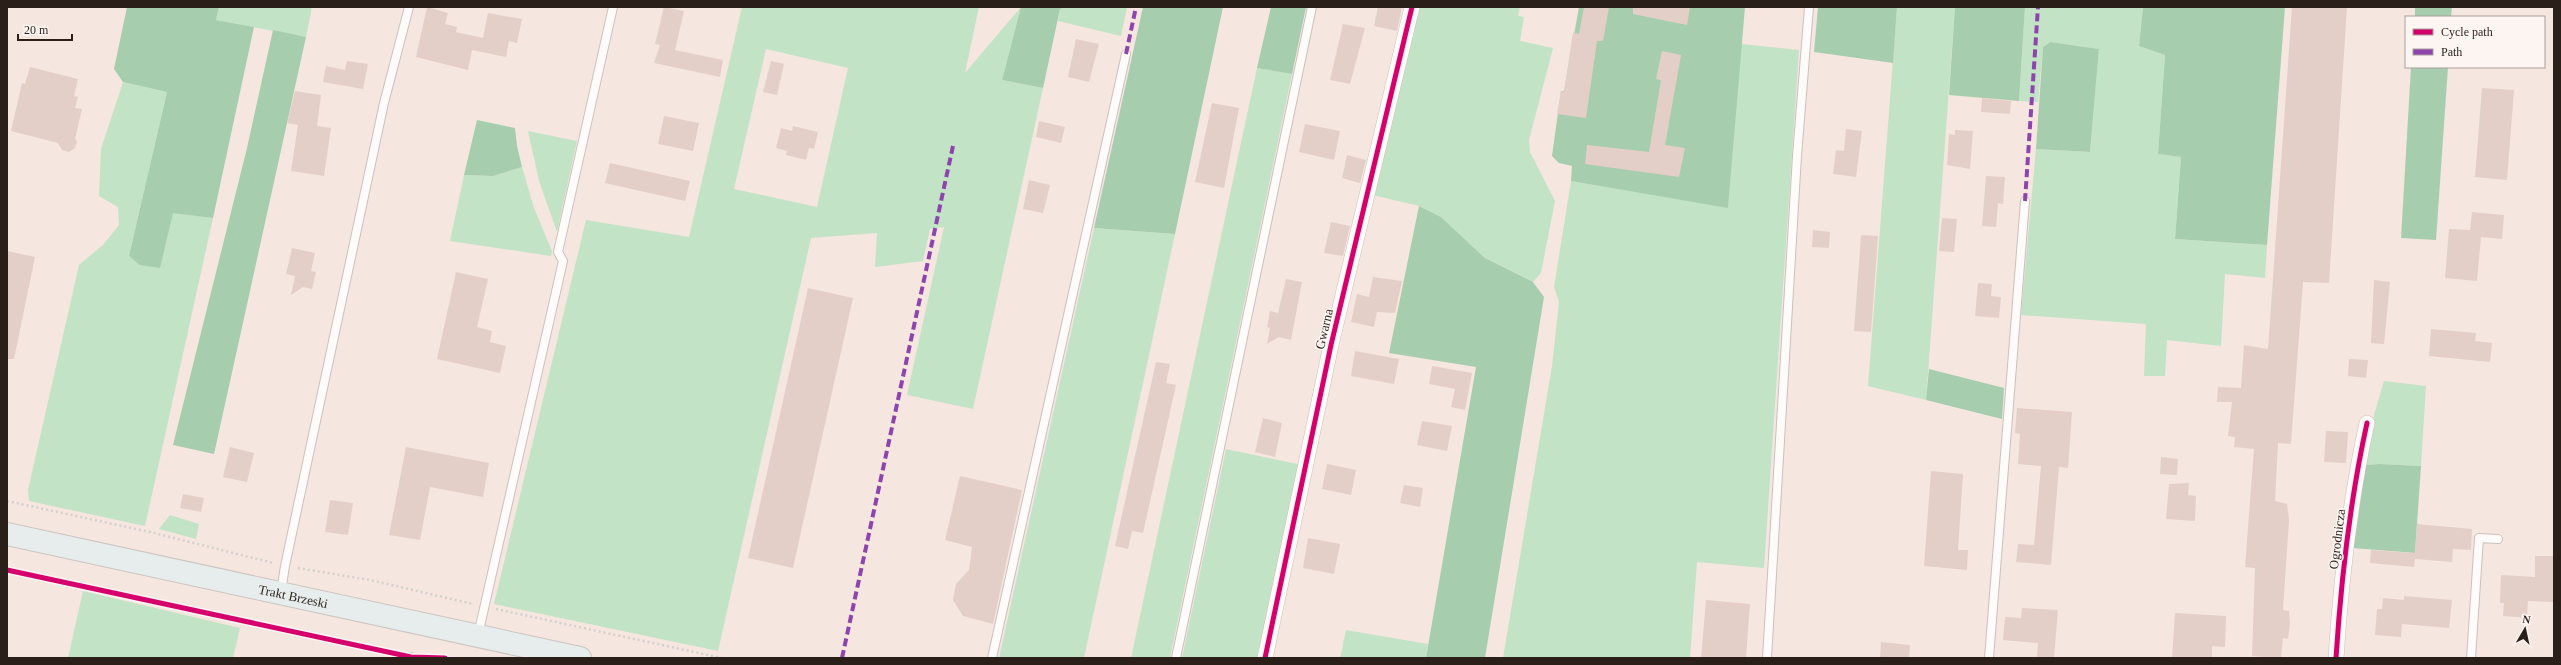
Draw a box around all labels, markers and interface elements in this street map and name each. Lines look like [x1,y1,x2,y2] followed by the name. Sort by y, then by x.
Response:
[18,16,72,42] scale bar
[2405,16,2545,68] legend
[24,23,49,37] text: 20 m
[2441,25,2493,39] text: Cycle path
[2441,45,2462,59] text: Path
[1312,307,1336,351] street label: Gwarna
[2326,508,2348,570] street label: Ogrodnicza
[257,581,330,611] street label: Trakt Brzeski
[2505,609,2545,649] north arrow
[2522,613,2531,626] text: N

